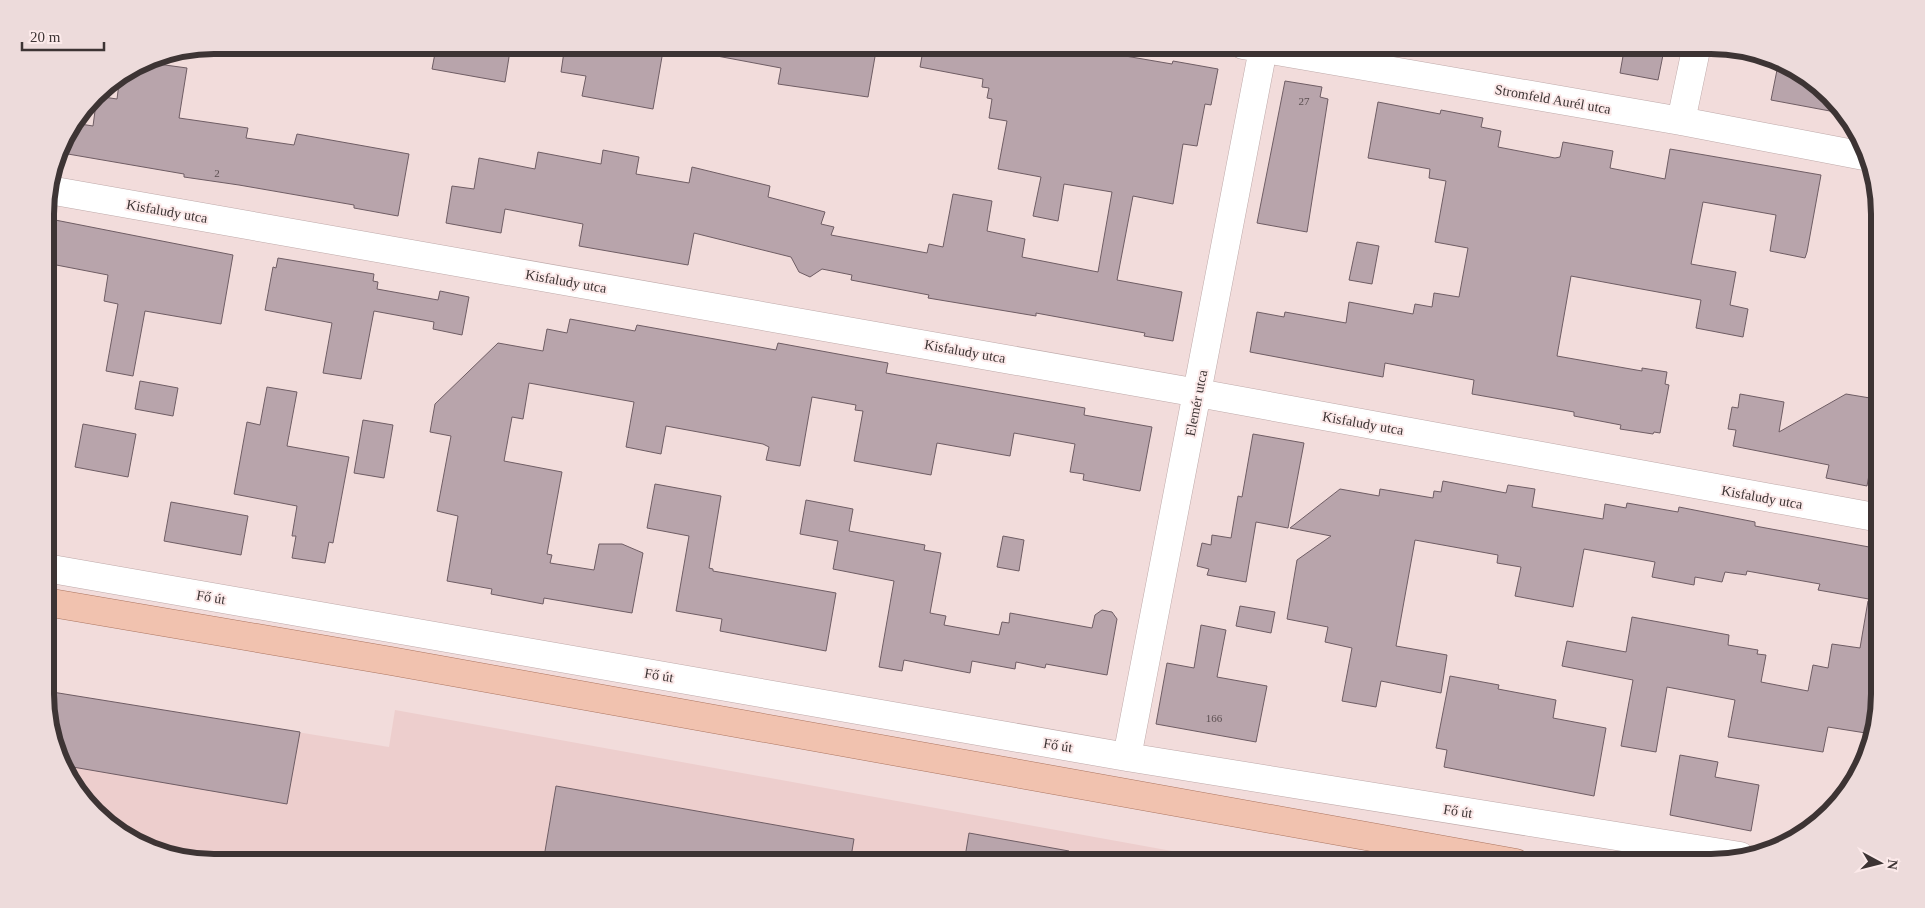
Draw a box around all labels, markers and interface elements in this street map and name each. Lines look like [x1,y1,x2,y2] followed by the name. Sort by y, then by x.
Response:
[22,20,105,52] scale bar
[30,29,61,45] text: 20 m
[1494,82,1613,117] street label: Stromfeld Aurél utca
[1299,95,1310,107] house number: 27
[214,167,220,179] house number: 2
[125,197,209,226] street label: Kisfaludy utca
[524,267,608,296] street label: Kisfaludy utca
[923,337,1007,366] street label: Kisfaludy utca
[1183,368,1210,438] street label: Elemér utca
[1321,409,1405,438] street label: Kisfaludy utca
[1720,483,1804,512] street label: Kisfaludy utca
[195,588,227,607] street label: Fő út
[643,666,675,685] street label: Fő út
[1206,712,1223,724] house number: 166
[1042,736,1074,755] street label: Fő út
[1442,802,1474,821] street label: Fő út
[1855,838,1905,888] north arrow
[1884,859,1900,870] text: N

